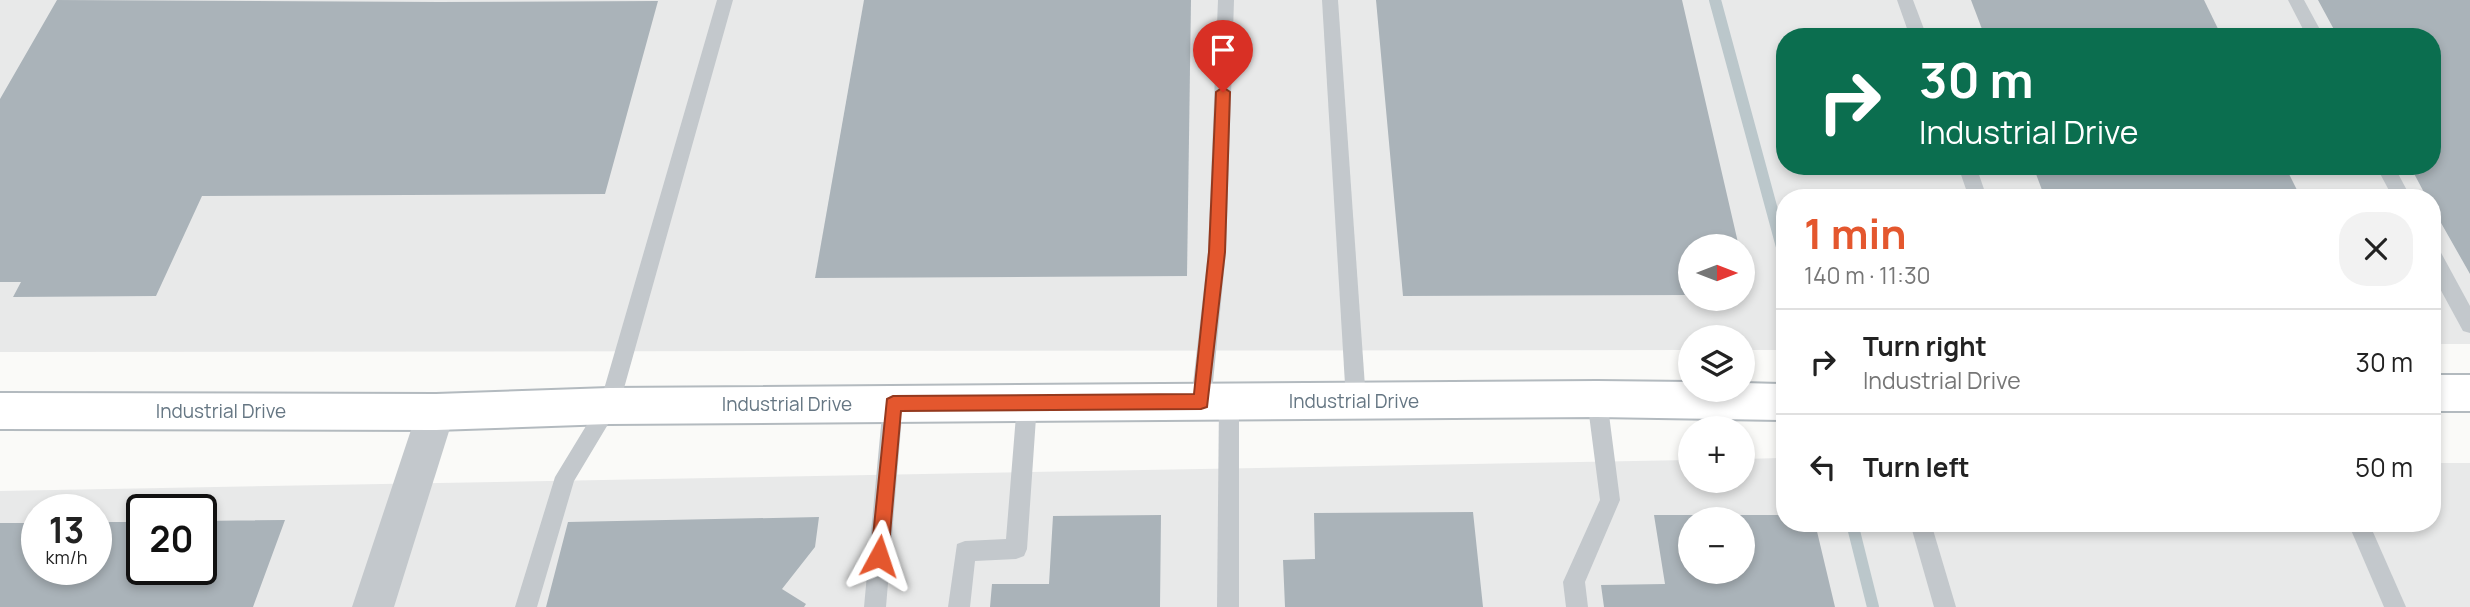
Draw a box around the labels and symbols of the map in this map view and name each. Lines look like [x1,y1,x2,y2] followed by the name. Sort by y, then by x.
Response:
[1193,20,1253,92] pin
[1678,234,1755,312] north arrow
[1289,388,1419,414] street label: Industrial Drive
[722,391,852,417] street label: Industrial Drive
[156,398,286,424] street label: Industrial Drive
[126,494,217,585] speed limit sign: 20
[842,519,916,593] position arrow

